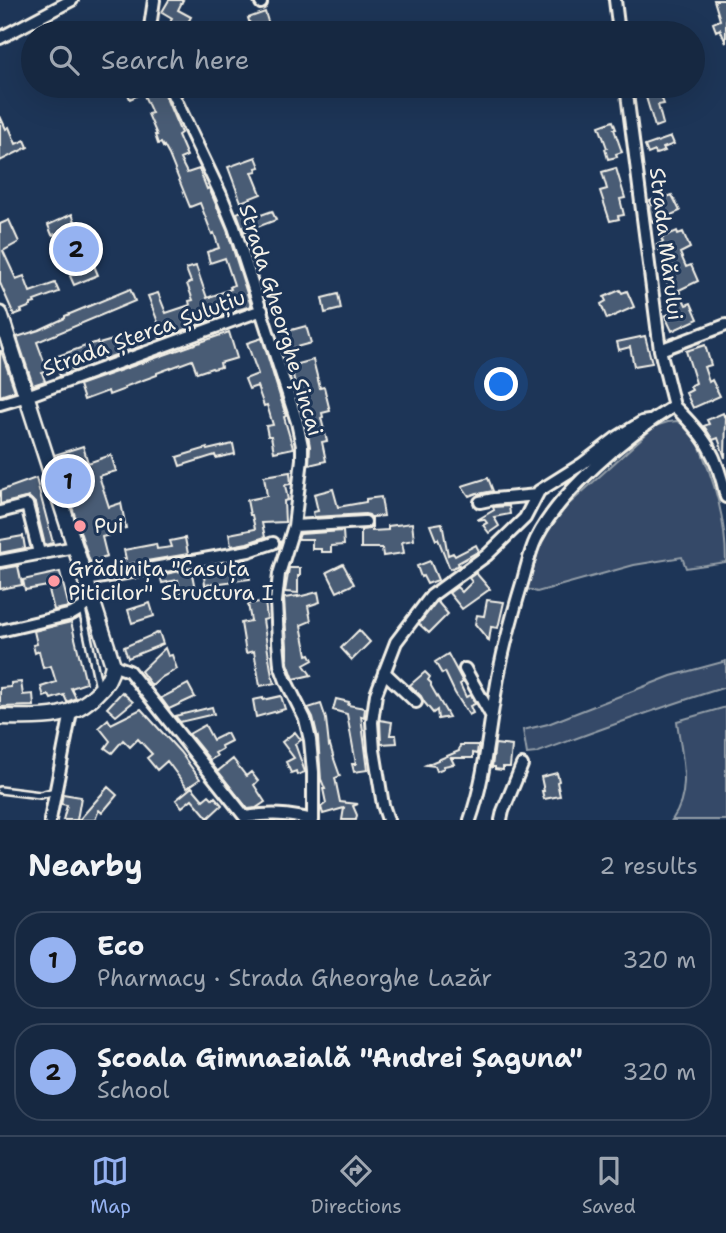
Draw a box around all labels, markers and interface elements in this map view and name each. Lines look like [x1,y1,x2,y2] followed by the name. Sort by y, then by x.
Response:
[21,21,705,98] search box
[45,41,83,79] icon: search
[101,42,250,77] text: Search here
[643,166,689,322] street label: Strada Mărului
[231,201,330,440] street label: Strada Gheorghe Șincai
[53,223,99,275] pin: 2
[39,283,250,384] street label: Strada Șterca Șuluțiu
[484,367,518,401] your location
[45,455,91,507] pin: 1
[94,512,124,540] place label: Pui
[72,518,88,534] marker: Pui
[68,555,273,607] place label: Grădinița "Casuța Piticilor" Structura I
[46,573,62,589] marker: Grădinița "Casuța Piticilor" Structura I
[28,845,143,886] text: Nearby
[599,851,698,881] text: 2 results
[97,928,144,963] text: Eco
[48,945,58,975] text: 1
[622,945,696,975] text: 320 m
[97,963,492,993] text: Pharmacy · Strada Gheorghe Lazăr
[97,1040,583,1075] text: Școala Gimnazială "Andrei Șaguna"
[45,1057,61,1087] text: 2
[622,1057,696,1087] text: 320 m
[97,1075,169,1105] text: School
[90,1152,131,1219] tab: Map
[311,1152,402,1219] tab: Directions
[582,1152,636,1219] tab: Saved

